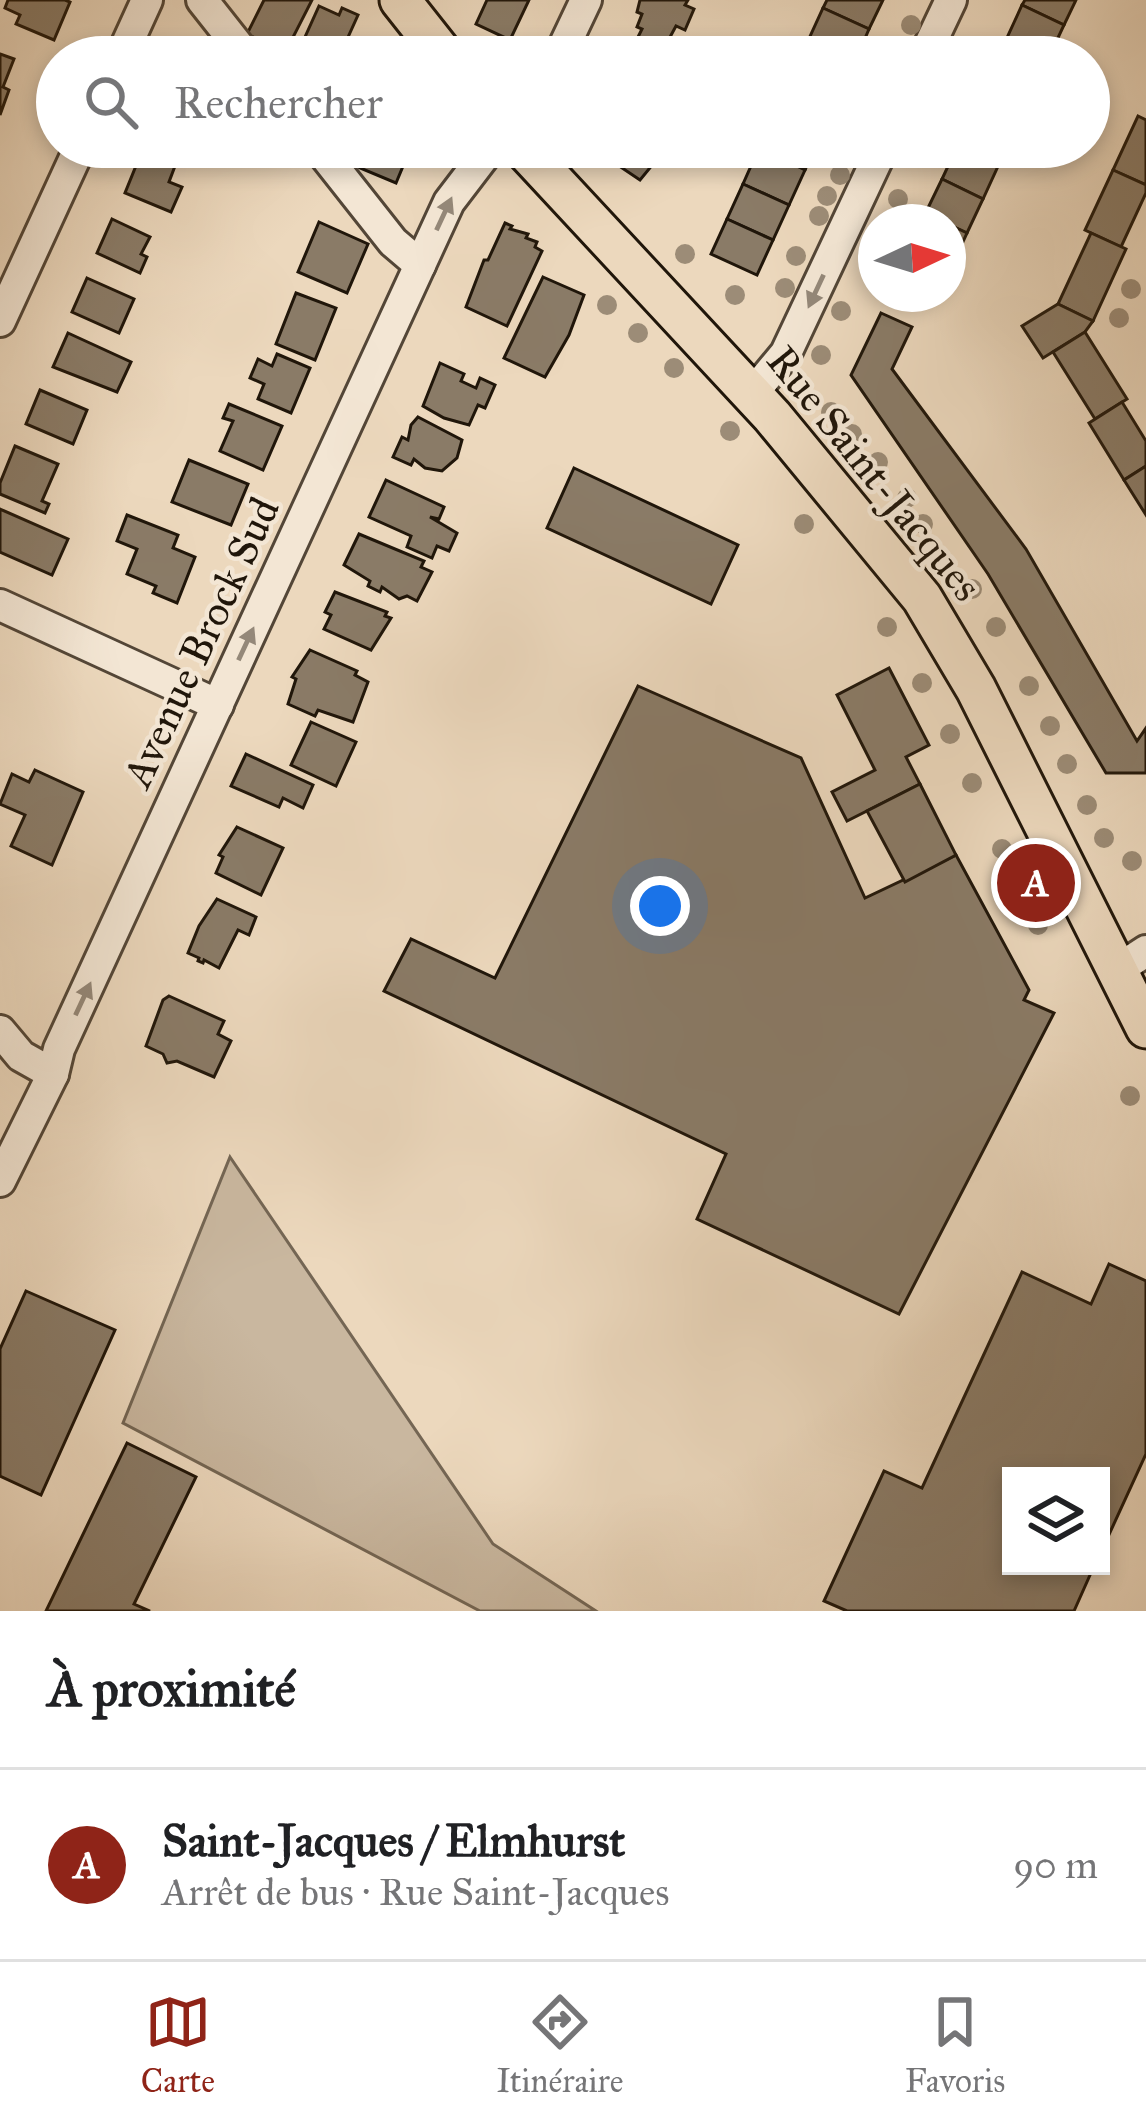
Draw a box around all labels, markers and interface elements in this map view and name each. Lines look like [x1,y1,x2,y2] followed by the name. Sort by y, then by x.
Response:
[36,36,1110,168] search box
[78,69,144,135] icon: search
[174,75,383,130] text: Rechercher
[434,196,454,231] one-way arrow
[858,204,966,312] north arrow
[805,274,825,309] one-way arrow
[756,336,993,612] street label: Rue Saint-Jacques
[110,489,291,797] street label: Avenue Brock Sud
[236,626,256,661] one-way arrow
[997,838,1075,928] pin: A
[630,876,690,936] your location
[73,981,93,1016] one-way arrow
[1002,1467,1110,1575] map controls
[1002,1467,1110,1575] button: layers
[48,1658,296,1720] text: À proximité
[162,1813,625,1868] text: Saint-Jacques / Elmhurst
[74,1841,100,1889] text: A
[1013,1841,1098,1889] text: 90 m
[162,1868,670,1916] text: Arrêt de bus · Rue Saint-Jacques
[141,1989,215,2101] tab: Carte
[496,1989,624,2101] tab: Itinéraire
[905,1989,1005,2101] tab: Favoris

